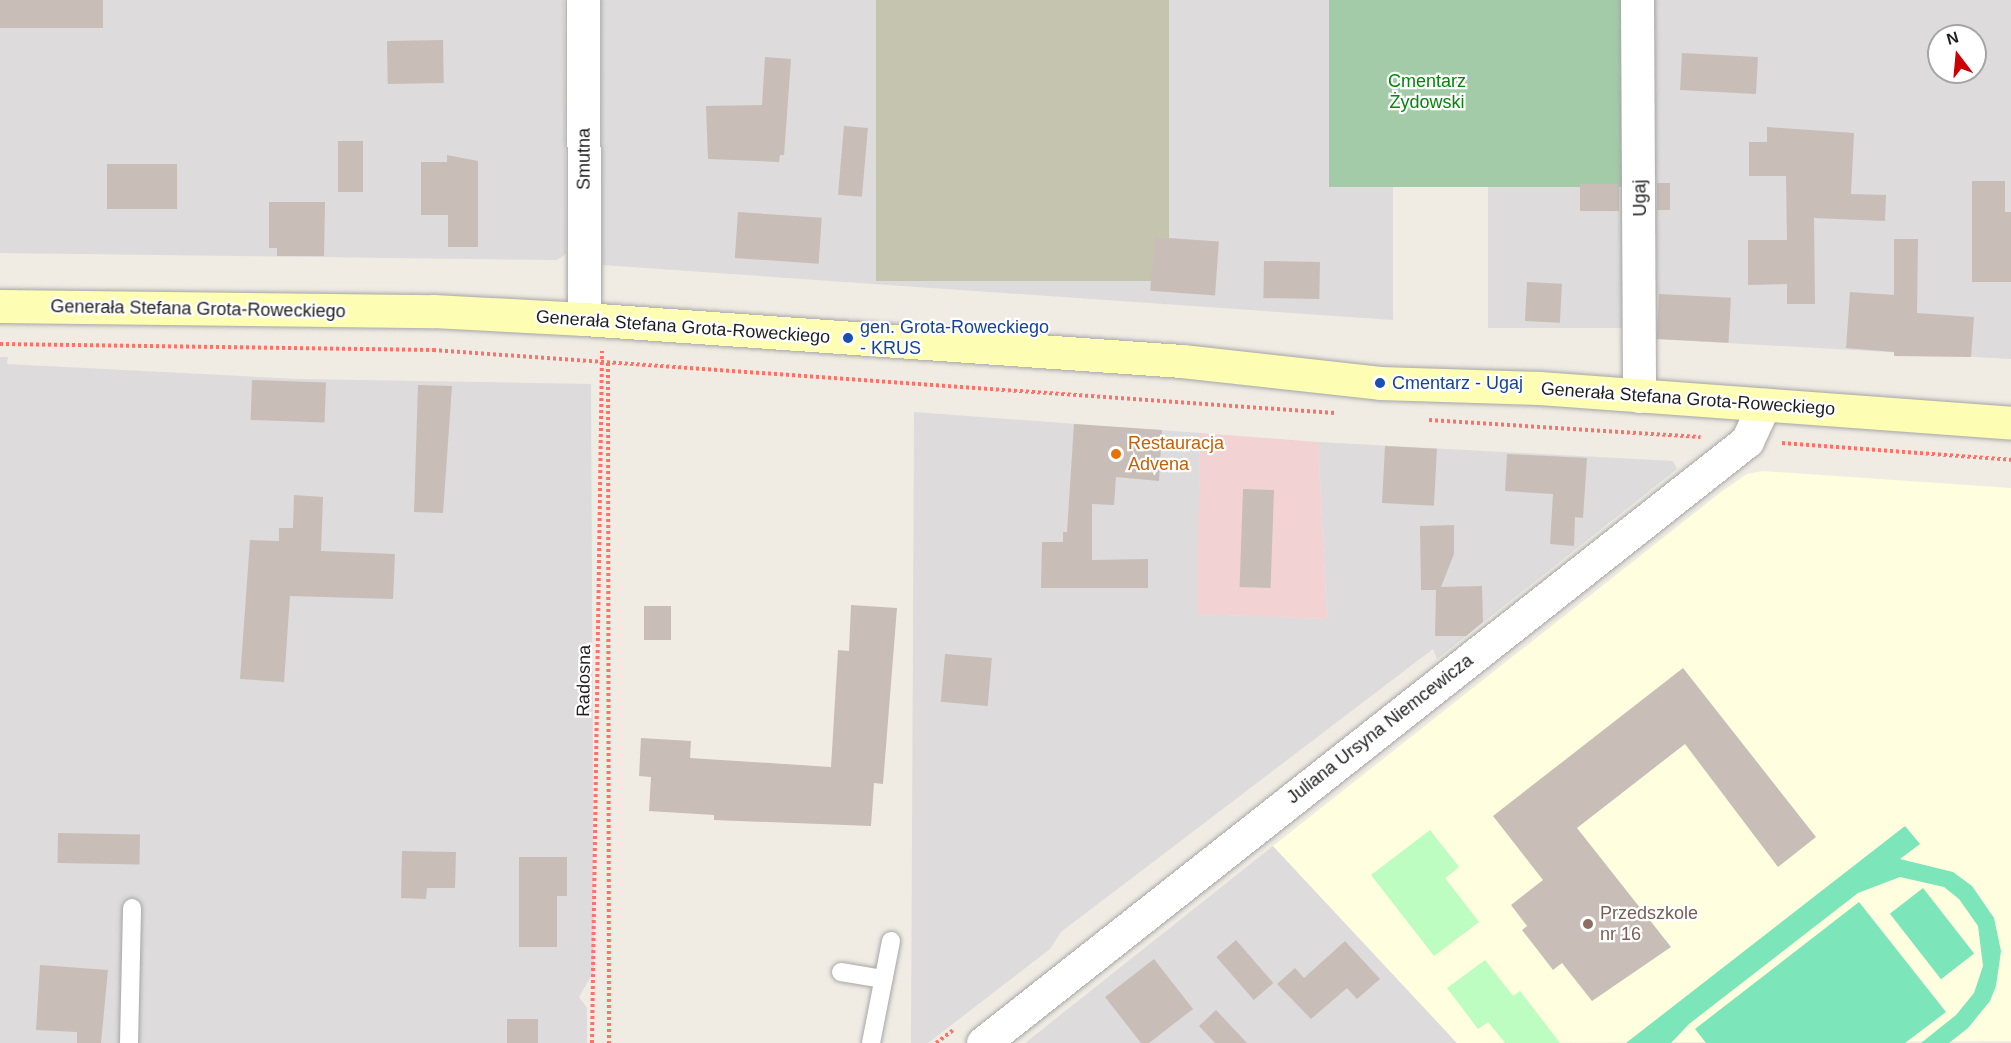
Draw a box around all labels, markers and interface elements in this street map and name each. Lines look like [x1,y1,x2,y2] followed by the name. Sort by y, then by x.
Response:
[1927,24,1987,84] north arrow
[1945,28,1960,48] text: N
[1388,71,1466,113] park label: Cmentarz Żydowski
[573,128,595,190] street label: Smutna
[1629,179,1651,217] street label: Ugaj
[50,296,346,322] street label: Generała Stefana Grota-Roweckiego
[535,306,831,348] street label: Generała Stefana Grota-Roweckiego
[860,317,1049,360] place label: gen. Grota-Roweckiego - KRUS
[841,331,855,345] marker: gen. Grota-Roweckiego - KRUS
[1392,372,1523,394] place label: Cmentarz - Ugaj
[1373,376,1387,390] marker: Cmentarz - Ugaj
[1540,378,1836,420] street label: Generała Stefana Grota-Roweckiego
[1128,433,1224,476] place label: Restauracja Advena
[1109,447,1123,461] marker: Restauracja Advena
[573,645,595,717] street label: Radosna
[1283,650,1477,808] street label: Juliana Ursyna Niemcewicza
[1600,903,1698,946] place label: Przedszkole nr 16
[1581,917,1595,931] marker: Przedszkole nr 16

